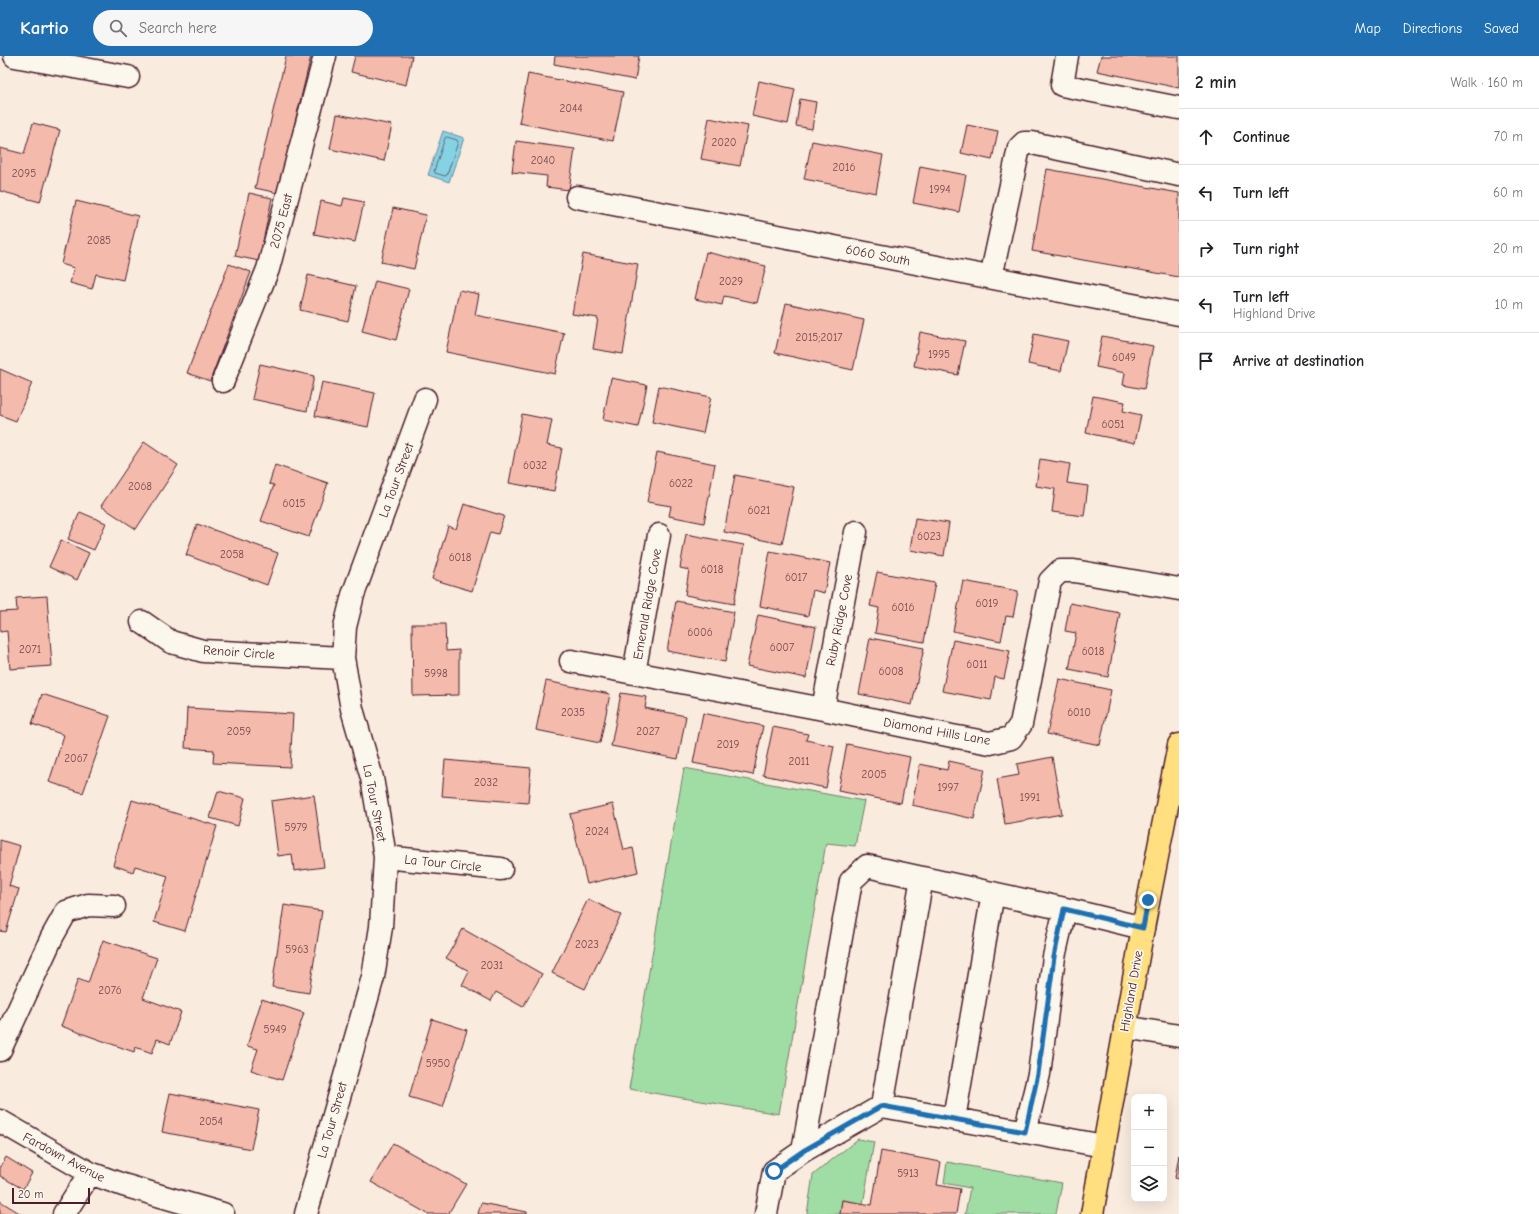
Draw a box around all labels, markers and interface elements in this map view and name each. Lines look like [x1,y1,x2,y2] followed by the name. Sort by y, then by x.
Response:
[93,10,373,46] search box
[20,17,69,39] text: Kartio
[107,17,129,39] icon: search
[139,19,217,37] text: Search here
[1354,20,1381,37] text: Map
[1403,20,1462,37] text: Directions
[1484,20,1519,37] text: Saved
[1195,73,1236,92] text: 2 min
[1451,75,1523,90] text: Walk · 160 m
[559,102,583,115] house number: 2044
[1195,126,1217,148] icon: ahead
[1233,128,1290,146] text: Continue
[1494,129,1523,144] text: 70 m
[712,136,736,149] house number: 2020
[531,154,555,167] house number: 2040
[833,161,855,174] house number: 2016
[12,167,36,180] house number: 2095
[1195,182,1217,204] icon: left
[929,183,951,196] house number: 1994
[1233,184,1289,202] text: Turn left
[1493,185,1523,200] text: 60 m
[267,191,296,250] street label: 2075 East
[87,234,111,247] house number: 2085
[1195,238,1217,260] icon: right
[1233,240,1299,258] text: Turn right
[844,241,912,269] street label: 6060 South
[1493,241,1523,256] text: 20 m
[719,275,743,288] house number: 2029
[1233,288,1289,306] text: Turn left
[1195,294,1217,316] icon: left
[1495,297,1523,312] text: 10 m
[1233,306,1315,321] text: Highland Drive
[796,331,842,344] house number: 2015;2017
[928,348,950,361] house number: 1995
[1195,350,1217,372] icon: arrive
[1112,351,1136,364] house number: 6049
[1233,352,1364,370] text: Arrive at destination
[1102,418,1124,431] house number: 6051
[376,439,417,519] street label: La Tour Street
[523,459,547,472] house number: 6032
[669,477,693,490] house number: 6022
[128,480,152,493] house number: 2068
[283,497,306,510] house number: 6015
[748,504,770,517] house number: 6021
[917,530,941,543] house number: 6023
[630,547,664,661] street label: Emerald Ridge Cove
[220,548,244,561] house number: 2058
[449,551,472,564] house number: 6018
[701,563,724,576] house number: 6018
[785,571,807,584] house number: 6017
[823,572,855,667] street label: Ruby Ridge Cove
[976,597,999,610] house number: 6019
[892,601,915,614] house number: 6016
[687,626,713,639] house number: 6006
[770,641,794,654] house number: 6007
[203,642,276,662] street label: Renoir Circle
[19,643,41,656] house number: 2071
[1082,645,1105,658] house number: 6018
[966,658,988,671] house number: 6011
[878,665,904,678] house number: 6008
[424,667,448,680] house number: 5998
[561,706,585,719] house number: 2035
[1067,706,1091,719] house number: 6010
[882,714,992,748] street label: Diamond Hills Lane
[227,725,251,738] house number: 2059
[636,725,660,738] house number: 2027
[717,738,739,751] house number: 2019
[64,752,88,765] house number: 2067
[788,755,810,768] house number: 2011
[360,763,390,844] street label: La Tour Street
[861,768,887,781] house number: 2005
[474,776,498,789] house number: 2032
[937,781,959,794] house number: 1997
[1020,791,1040,804] house number: 1991
[285,821,308,834] house number: 5979
[585,825,609,838] house number: 2024
[404,852,483,875] street label: La Tour Circle
[1139,891,1157,909] route end
[575,938,599,951] house number: 2023
[285,943,309,956] house number: 5963
[1116,949,1146,1033] street label: Highland Drive
[481,959,503,972] house number: 2031
[98,984,122,997] house number: 2076
[264,1023,287,1036] house number: 5949
[426,1057,450,1070] house number: 5950
[314,1079,350,1160] street label: La Tour Street
[1131,1094,1167,1202] map controls
[1131,1094,1167,1130] button: +
[199,1115,223,1128] house number: 2054
[20,1129,108,1185] street label: Fardown Avenue
[1131,1130,1167,1166] button: −
[765,1162,783,1180] route start
[1131,1166,1167,1202] button: layers
[897,1167,919,1180] house number: 5913
[12,1186,90,1205] scale bar
[18,1188,43,1201] text: 20 m

